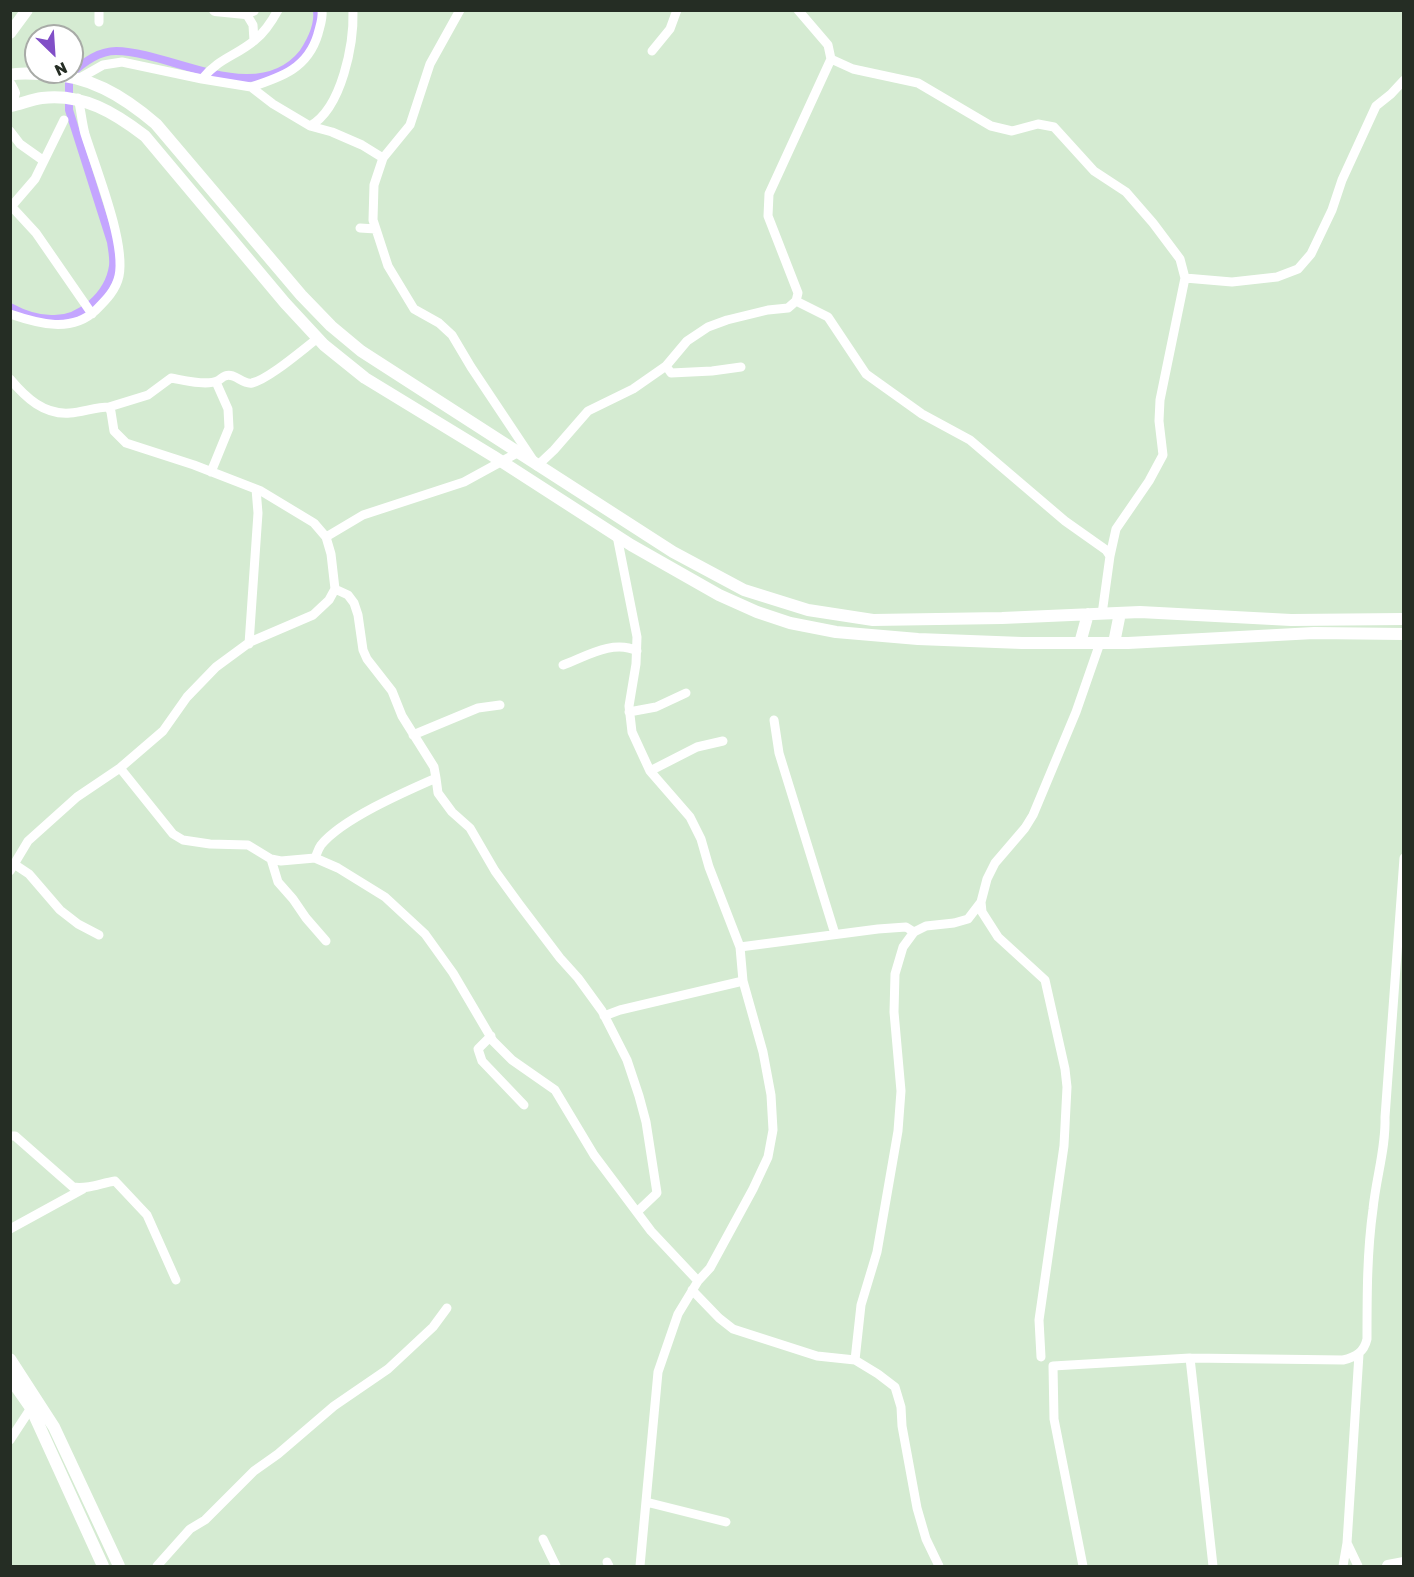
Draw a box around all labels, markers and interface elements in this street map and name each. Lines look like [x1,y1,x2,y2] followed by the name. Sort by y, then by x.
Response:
[24,24,84,84] north arrow
[52,58,70,80] text: N

